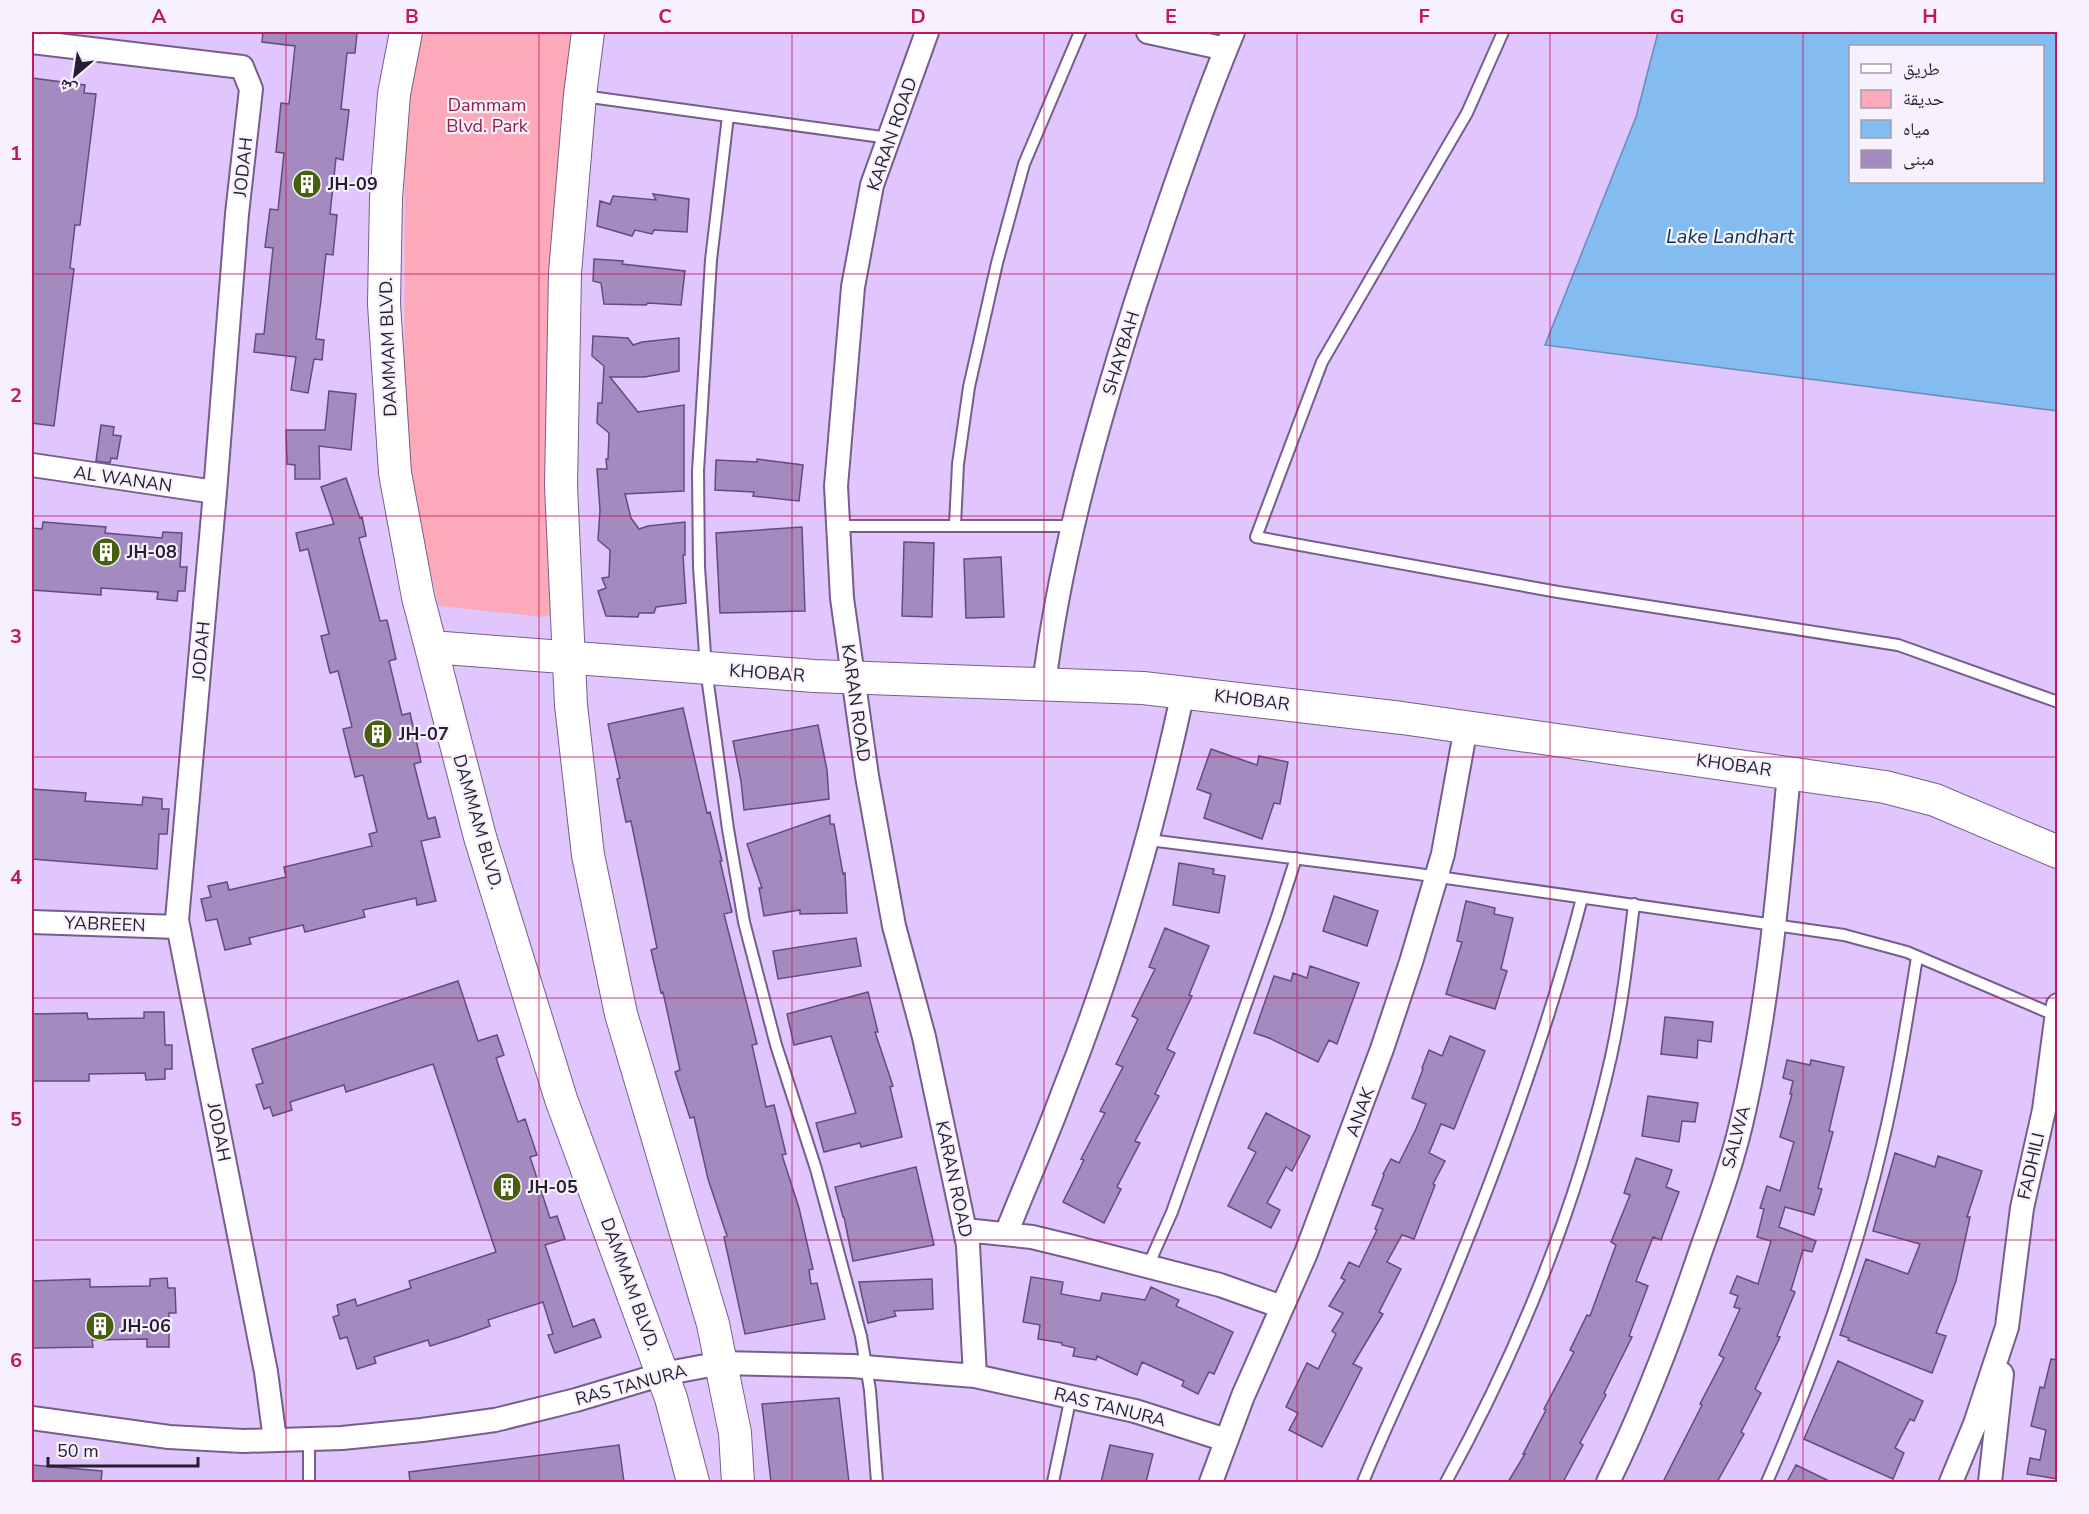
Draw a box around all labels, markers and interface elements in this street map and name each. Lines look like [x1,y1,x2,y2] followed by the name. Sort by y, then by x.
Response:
[152,3,167,30] text: A
[405,3,419,30] text: B
[658,3,672,30] text: C
[910,3,926,30] text: D
[1165,3,1177,30] text: E
[1418,3,1430,30] text: F
[1670,3,1684,30] text: G
[1922,3,1938,30] text: H
[45,45,105,105] north arrow
[1849,45,2044,183] legend
[1903,57,1940,81] text: طريق
[55,73,81,101] text: ش
[861,74,923,194] street label: KARAN ROAD
[1903,87,1944,111] text: حديقة
[446,93,529,138] park label: Dammam Blvd. Park
[1903,117,1930,141] text: مياه
[228,136,258,199] street label: JODAH
[10,140,22,167] text: 1
[1903,147,1934,171] text: مبنى
[291,168,323,200] building icon: JH-09
[327,172,378,196] place label: JH-09
[1666,223,1795,250] water label: Lake Landhart
[374,277,402,417] street label: DAMMAM BLVD.
[1097,308,1145,398] street label: SHAYBAH
[10,382,22,409] text: 2
[72,460,174,498] street label: AL WANAN
[90,536,122,568] building icon: JH-08
[126,540,177,564] place label: JH-08
[186,620,216,683] street label: JODAH
[10,623,22,650] text: 3
[836,643,876,763] street label: KARAN ROAD
[728,658,806,688] street label: KHOBAR
[1213,683,1291,717] street label: KHOBAR
[362,718,394,750] building icon: JH-07
[398,722,449,746] place label: JH-07
[1695,748,1773,782] street label: KHOBAR
[447,752,509,892] street label: DAMMAM BLVD.
[10,864,22,891] text: 4
[63,911,146,937] street label: YABREEN
[1340,1083,1380,1140] street label: ANAK
[201,1099,236,1164] street label: JODAH
[1716,1103,1756,1171] street label: SALWA
[10,1106,22,1133] text: 5
[930,1118,978,1240] street label: KARAN ROAD
[2012,1130,2050,1202] street label: FADHILI
[491,1171,523,1203] building icon: JH-05
[527,1175,578,1199] place label: JH-05
[595,1214,665,1354] street label: DAMMAM BLVD.
[84,1310,116,1342] building icon: JH-06
[120,1314,171,1338] place label: JH-06
[10,1347,22,1374] text: 6
[573,1359,689,1411] street label: RAS TANURA
[1052,1382,1168,1432] street label: RAS TANURA
[48,1430,198,1468] scale bar
[57,1439,99,1463] text: 50 m

